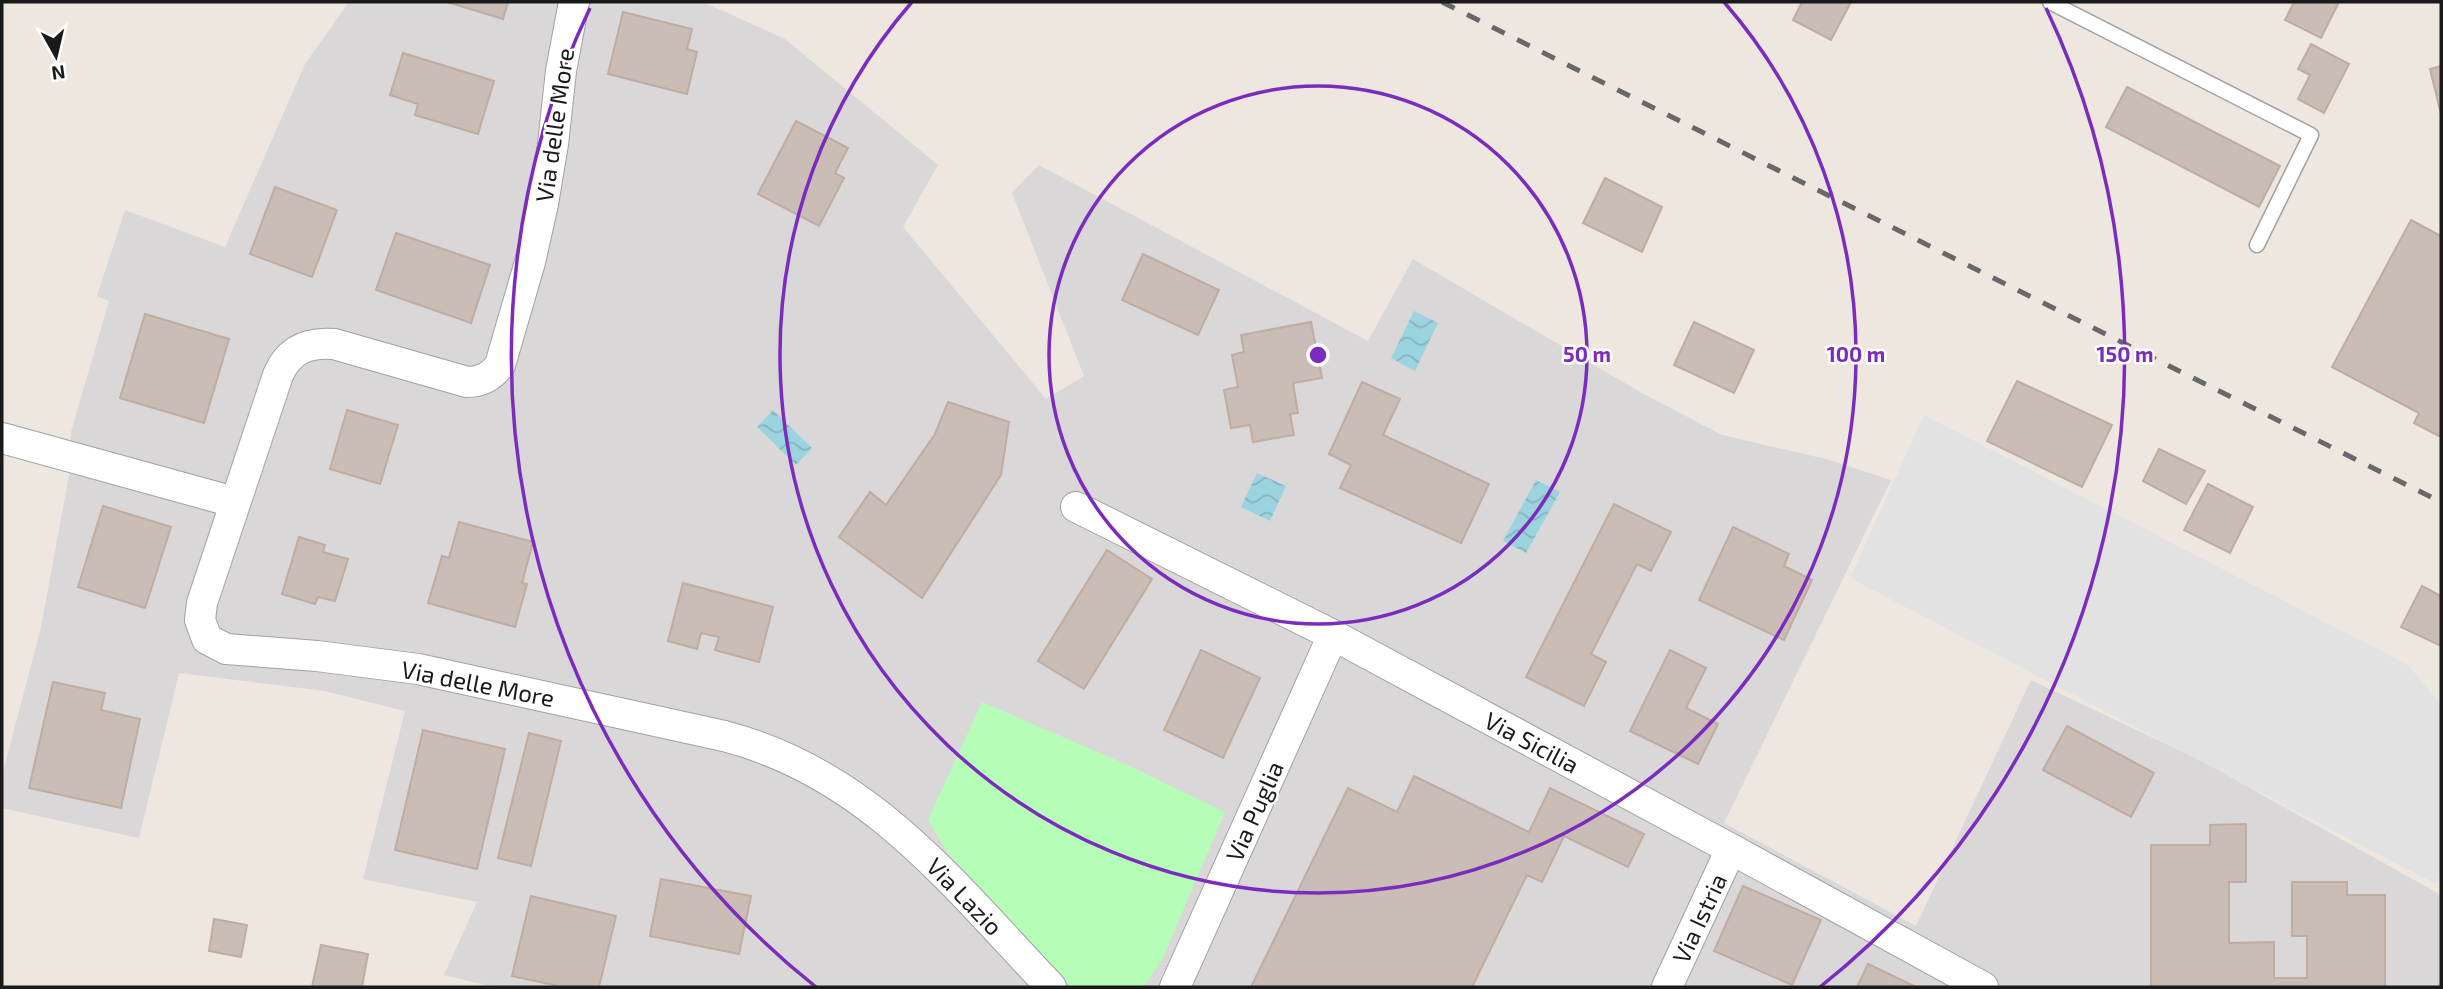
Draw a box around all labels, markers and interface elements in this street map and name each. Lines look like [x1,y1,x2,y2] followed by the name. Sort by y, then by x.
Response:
[21,21,91,91] north arrow
[529,46,579,204] street label: Via delle More
[50,61,67,86] text: N
[1563,341,1611,366] text: 50 m
[1827,341,1885,366] text: 100 m
[2097,341,2153,366] text: 150 m
[1306,343,1330,367] centre of rings
[399,654,557,712] street label: Via delle More
[1480,705,1584,779] street label: Via Sicilia
[1219,756,1289,866] street label: Via Puglia
[921,851,1009,941] street label: Via Lazio
[1666,869,1732,967] street label: Via Istria

